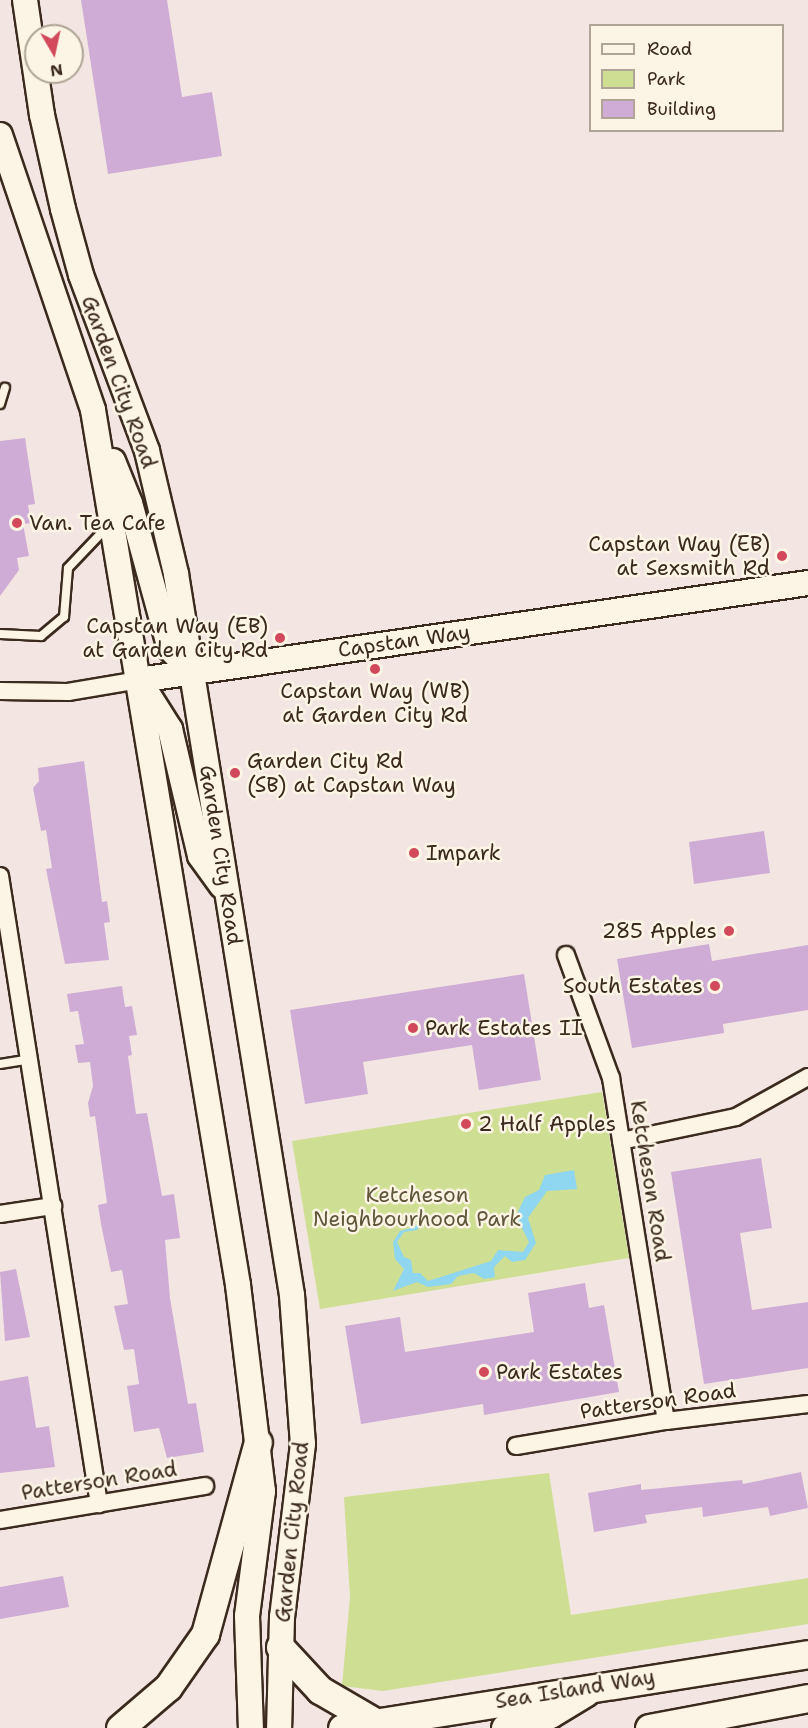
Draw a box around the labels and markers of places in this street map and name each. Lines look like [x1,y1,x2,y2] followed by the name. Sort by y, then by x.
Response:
[29,510,166,536] place label: Van. Tea Cafe
[10,516,24,530] marker: Van. Tea Cafe
[588,531,770,581] place label: Capstan Way (EB) at Sexsmith Rd
[775,549,789,563] marker: Capstan Way (EB) at Sexsmith Rd
[83,613,268,663] place label: Capstan Way (EB) at Garden City Rd
[273,631,287,645] marker: Capstan Way (EB) at Garden City Rd
[368,662,382,676] marker: Capstan Way (WB) at Garden City Rd
[280,678,470,728] place label: Capstan Way (WB) at Garden City Rd
[247,748,456,798] place label: Garden City Rd (SB) at Capstan Way
[228,766,242,780] marker: Garden City Rd (SB) at Capstan Way
[426,840,501,866] place label: Impark
[407,846,421,860] marker: Impark
[602,918,717,944] place label: 285 Apples
[722,924,736,938] marker: 285 Apples
[563,973,703,999] place label: South Estates
[708,979,722,993] marker: South Estates
[425,1015,583,1041] place label: Park Estates II
[406,1021,420,1035] marker: Park Estates II
[478,1111,616,1137] place label: 2 Half Apples
[459,1117,473,1131] marker: 2 Half Apples
[496,1359,623,1385] place label: Park Estates
[477,1365,491,1379] marker: Park Estates

